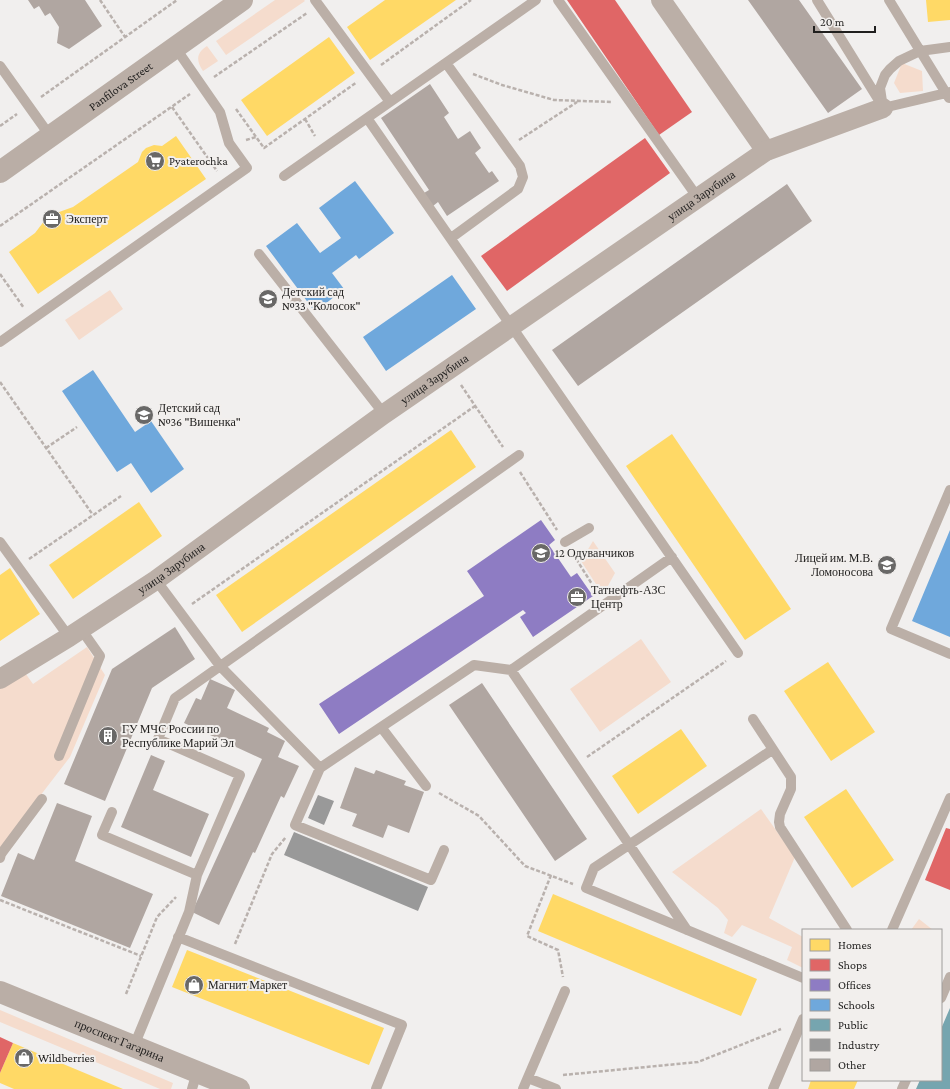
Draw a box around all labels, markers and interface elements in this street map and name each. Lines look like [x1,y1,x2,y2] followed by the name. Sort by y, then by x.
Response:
[814,8,875,34] scale bar
[820,15,845,29] text: 20 m
[86,58,156,114] street label: Panfilova Street
[144,150,166,172] supermarket icon: Pyaterochka
[169,154,228,168] place label: Pyaterochka
[665,167,738,224] street label: улица Зарубина
[41,208,63,230] office icon: Эксперт
[66,212,108,226] place label: Эксперт
[282,285,361,313] place label: Детский сад №33 "Колосок"
[257,288,279,310] school or university icon: Детский сад №33 "Колосок"
[398,351,472,408] street label: улица Зарубина
[158,401,241,429] place label: Детский сад №36 "Вишенка"
[133,404,155,426] school or university icon: Детский сад №36 "Вишенка"
[135,539,208,597] street label: улица Зарубина
[530,542,552,564] school or university icon: 12 Одуванчиков
[555,546,635,560] place label: 12 Одуванчиков
[795,551,874,579] place label: Лицей им. М.В. Ломоносова
[876,554,898,576] school or university icon: Лицей им. М.В. Ломоносова
[591,583,665,611] place label: Татнефть-АЗС Центр
[566,586,588,608] office icon: Татнефть-АЗС Центр
[122,722,234,750] place label: ГУ МЧС России по Республике Марий Эл
[97,725,119,747] building icon: ГУ МЧС России по Республике Марий Эл
[802,929,942,1081] legend
[838,938,872,952] text: Homes
[838,958,867,972] text: Shops
[183,974,205,996] shop icon: Магнит Маркет
[208,978,288,992] place label: Магнит Маркет
[838,978,871,992] text: Offices
[838,998,875,1012] text: Schools
[73,1016,167,1065] street label: проспект Гагарина
[838,1018,868,1032] text: Public
[838,1038,880,1052] text: Industry
[13,1047,35,1069] shop icon: Wildberries
[38,1051,95,1065] place label: Wildberries
[838,1058,867,1072] text: Other

